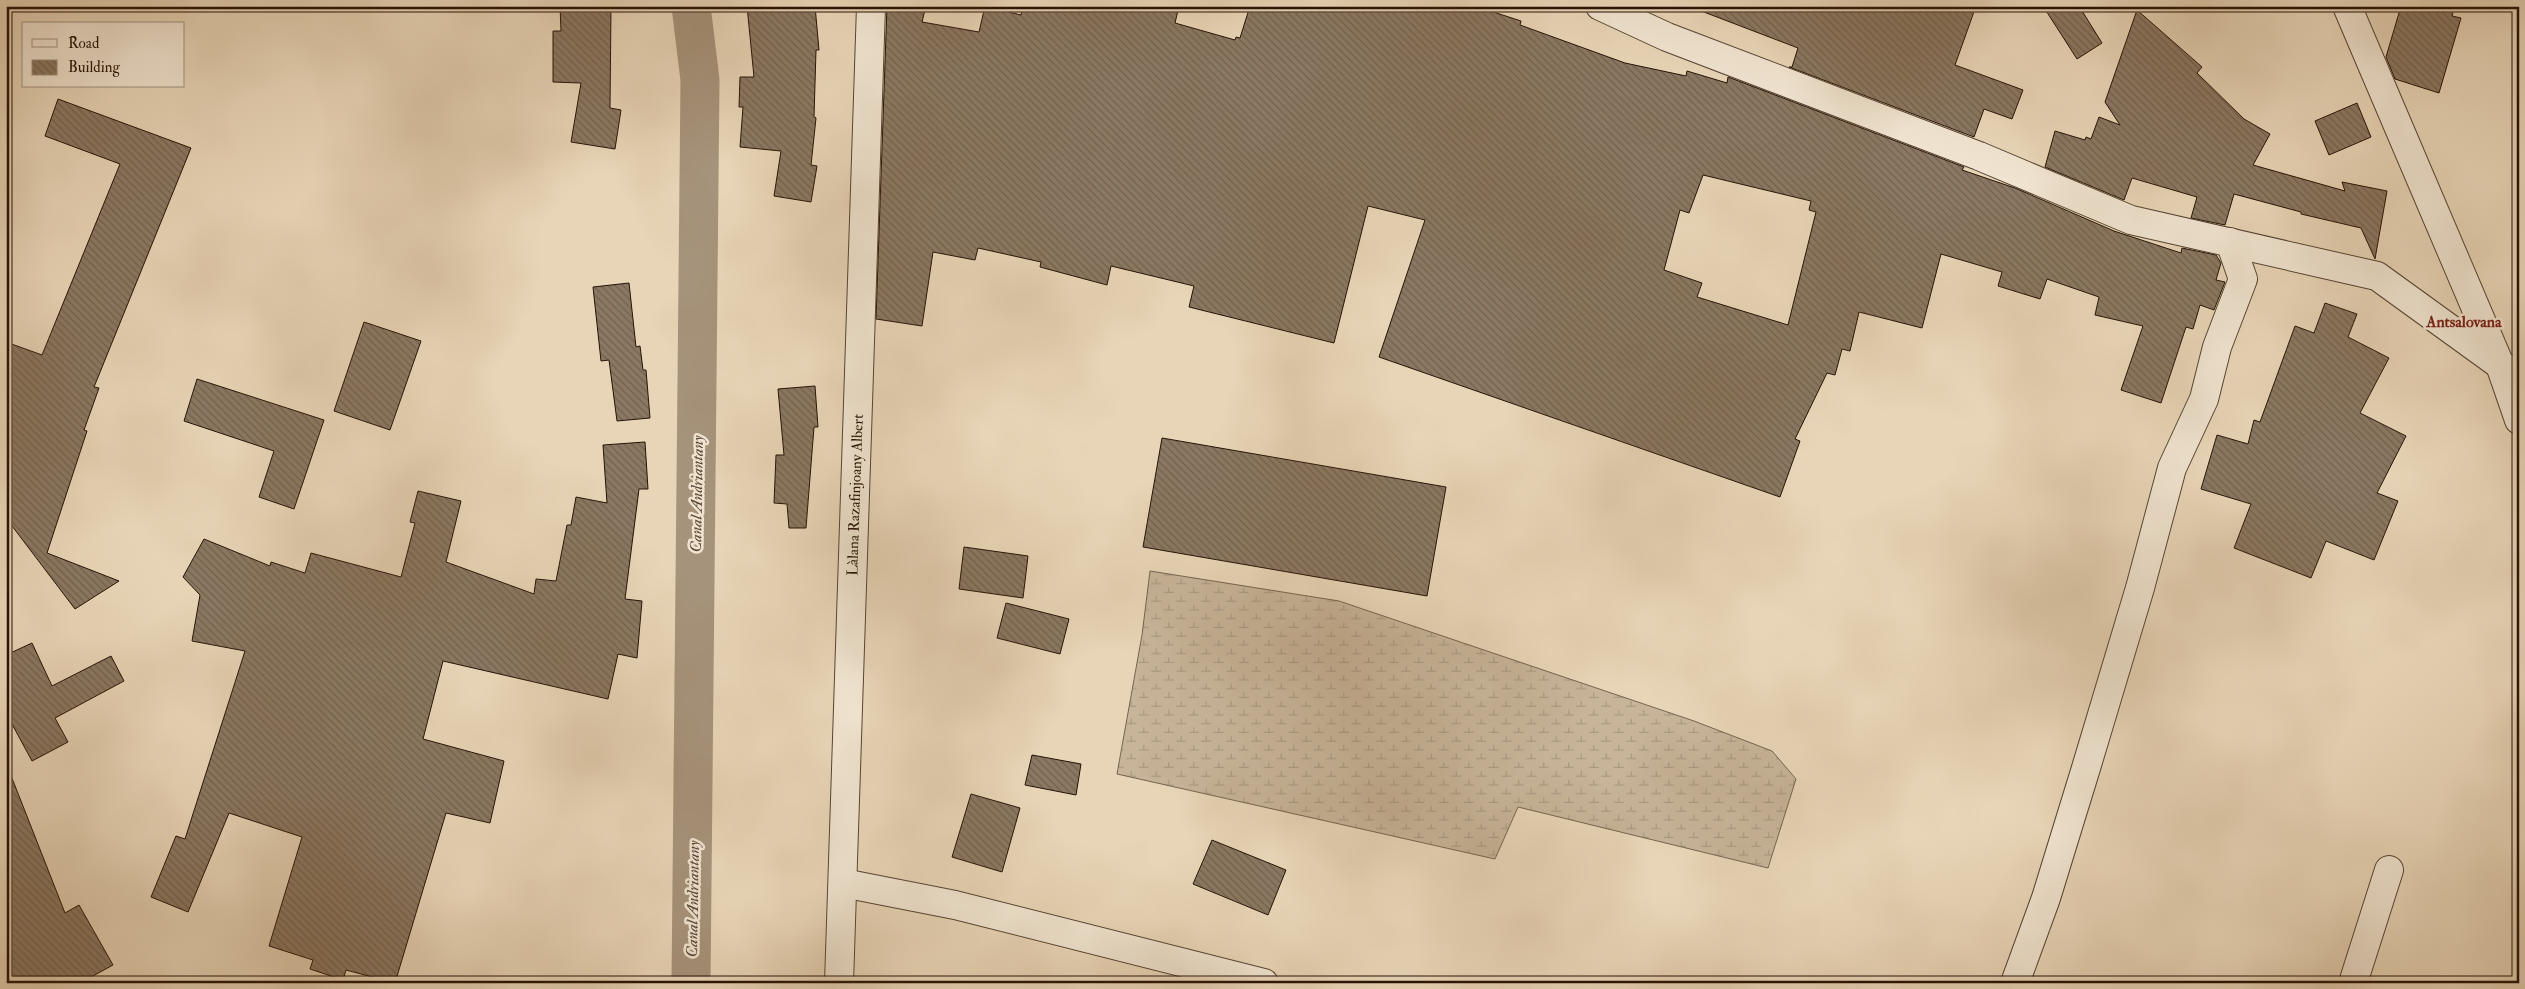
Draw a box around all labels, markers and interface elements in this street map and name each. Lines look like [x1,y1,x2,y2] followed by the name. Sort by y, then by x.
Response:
[22,22,185,88] legend
[68,34,100,53] text: Road
[68,58,120,77] text: Building
[2425,312,2502,332] district label: Antsalovana
[843,414,868,576] street label: Làlana Razafinjoany Albert
[686,435,708,553] water label: Canal Andriantany
[682,840,704,958] water label: Canal Andriantany

